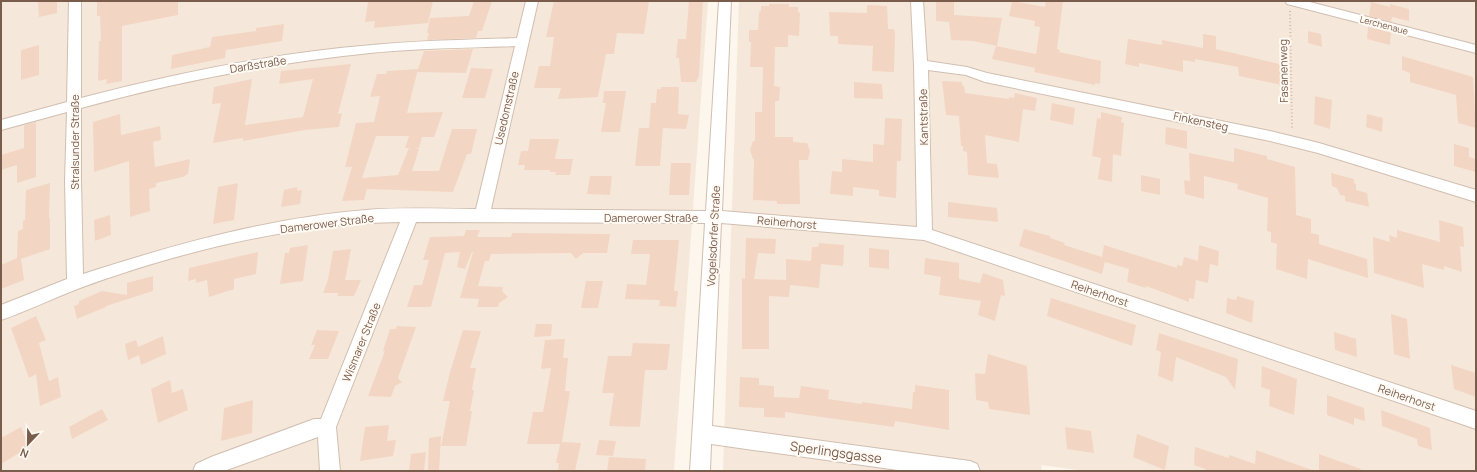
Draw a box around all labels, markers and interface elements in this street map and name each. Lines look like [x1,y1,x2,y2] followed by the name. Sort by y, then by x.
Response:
[1358,12,1410,38] street label: Lerchenaue
[1275,39,1291,103] street label: Fasanenweg
[229,52,288,76] street label: Darßstraße
[490,69,522,146] street label: Usedomstraße
[915,88,931,145] street label: Kantstraße
[67,94,82,190] street label: Stralsunder Straße
[1172,108,1230,134] street label: Finkensteg
[703,185,723,287] street label: Vogelsdorfer Straße
[279,210,375,236] street label: Damerower Straße
[604,210,699,225] street label: Damerower Straße
[757,212,817,232] street label: Reiherhorst
[1069,276,1131,310] street label: Reiherhorst
[338,300,384,384] street label: Wismarer Straße
[1376,380,1438,414] street label: Reiherhorst
[8,424,48,464] north arrow
[789,437,883,467] street label: Sperlingsgasse
[18,445,31,462] text: N

